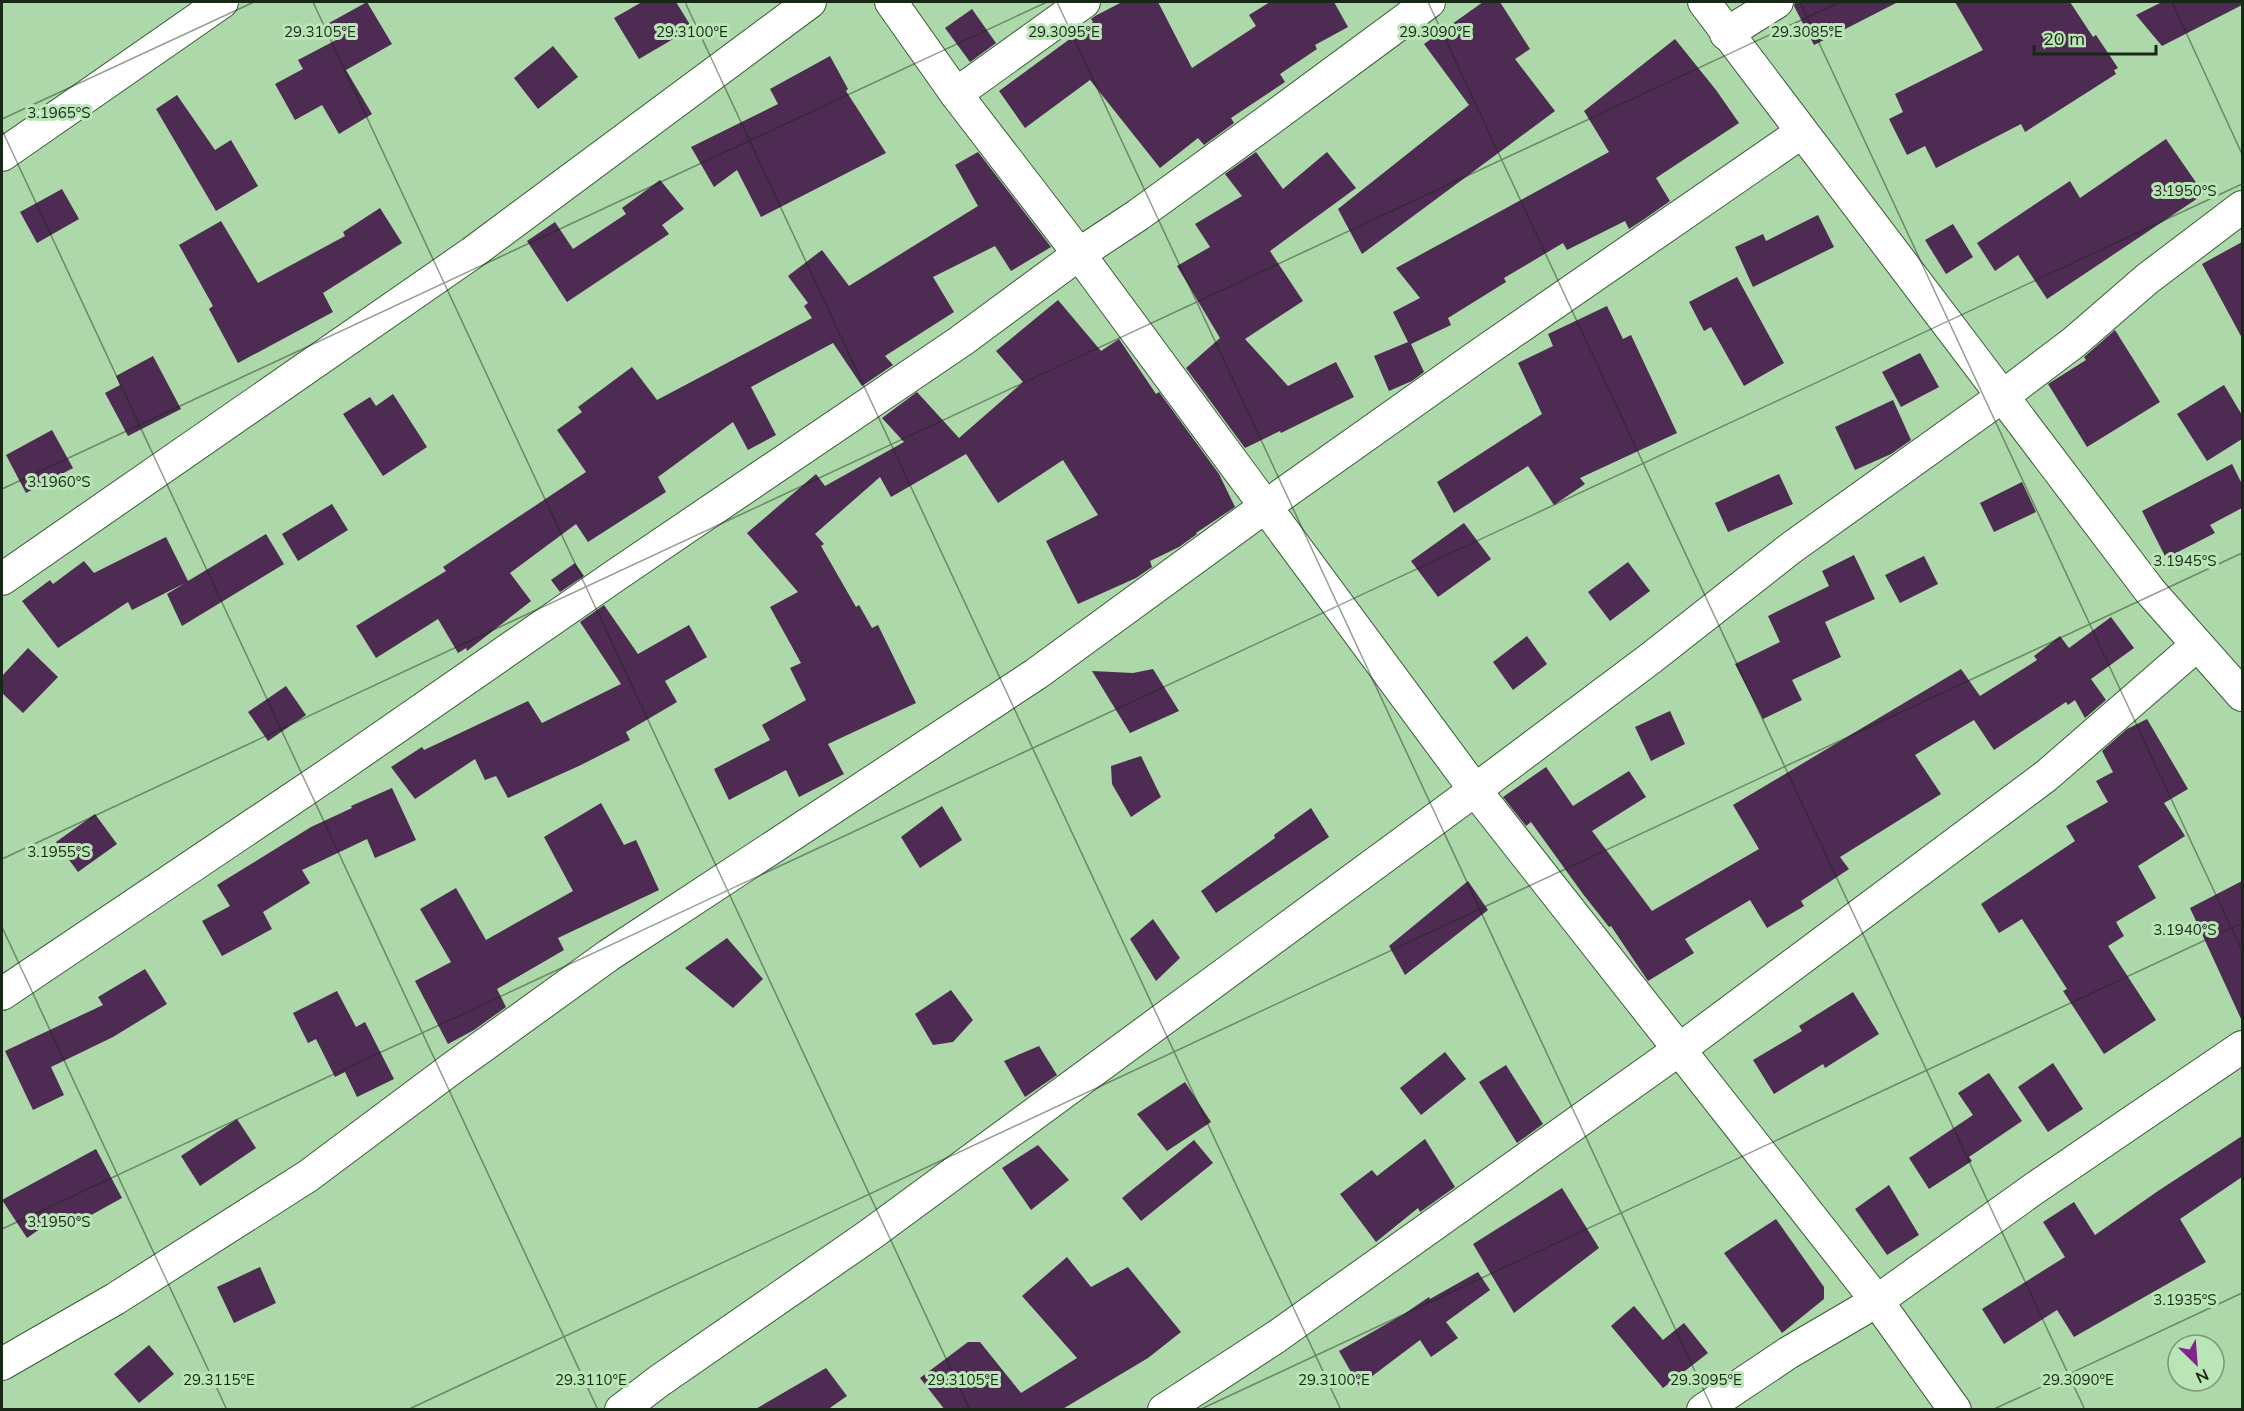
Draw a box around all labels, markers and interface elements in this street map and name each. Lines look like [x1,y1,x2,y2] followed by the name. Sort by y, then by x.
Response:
[2034,18,2156,56] scale bar
[284,22,356,41] text: 29.3105°E
[656,22,728,41] text: 29.3100°E
[1028,22,1100,41] text: 29.3095°E
[1399,22,1471,41] text: 29.3090°E
[1771,22,1843,41] text: 29.3085°E
[2043,27,2085,50] text: 20 m
[27,103,91,122] text: 3.1965°S
[2153,181,2217,200] text: 3.1950°S
[27,472,91,491] text: 3.1960°S
[2153,551,2217,570] text: 3.1945°S
[27,842,91,861] text: 3.1955°S
[2153,920,2217,939] text: 3.1940°S
[27,1212,91,1231] text: 3.1950°S
[2153,1290,2217,1309] text: 3.1935°S
[2166,1333,2226,1393] north arrow
[2193,1365,2212,1388] text: N
[183,1370,255,1389] text: 29.3115°E
[555,1370,627,1389] text: 29.3110°E
[927,1370,999,1389] text: 29.3105°E
[1298,1370,1370,1389] text: 29.3100°E
[1670,1370,1742,1389] text: 29.3095°E
[2042,1370,2114,1389] text: 29.3090°E

